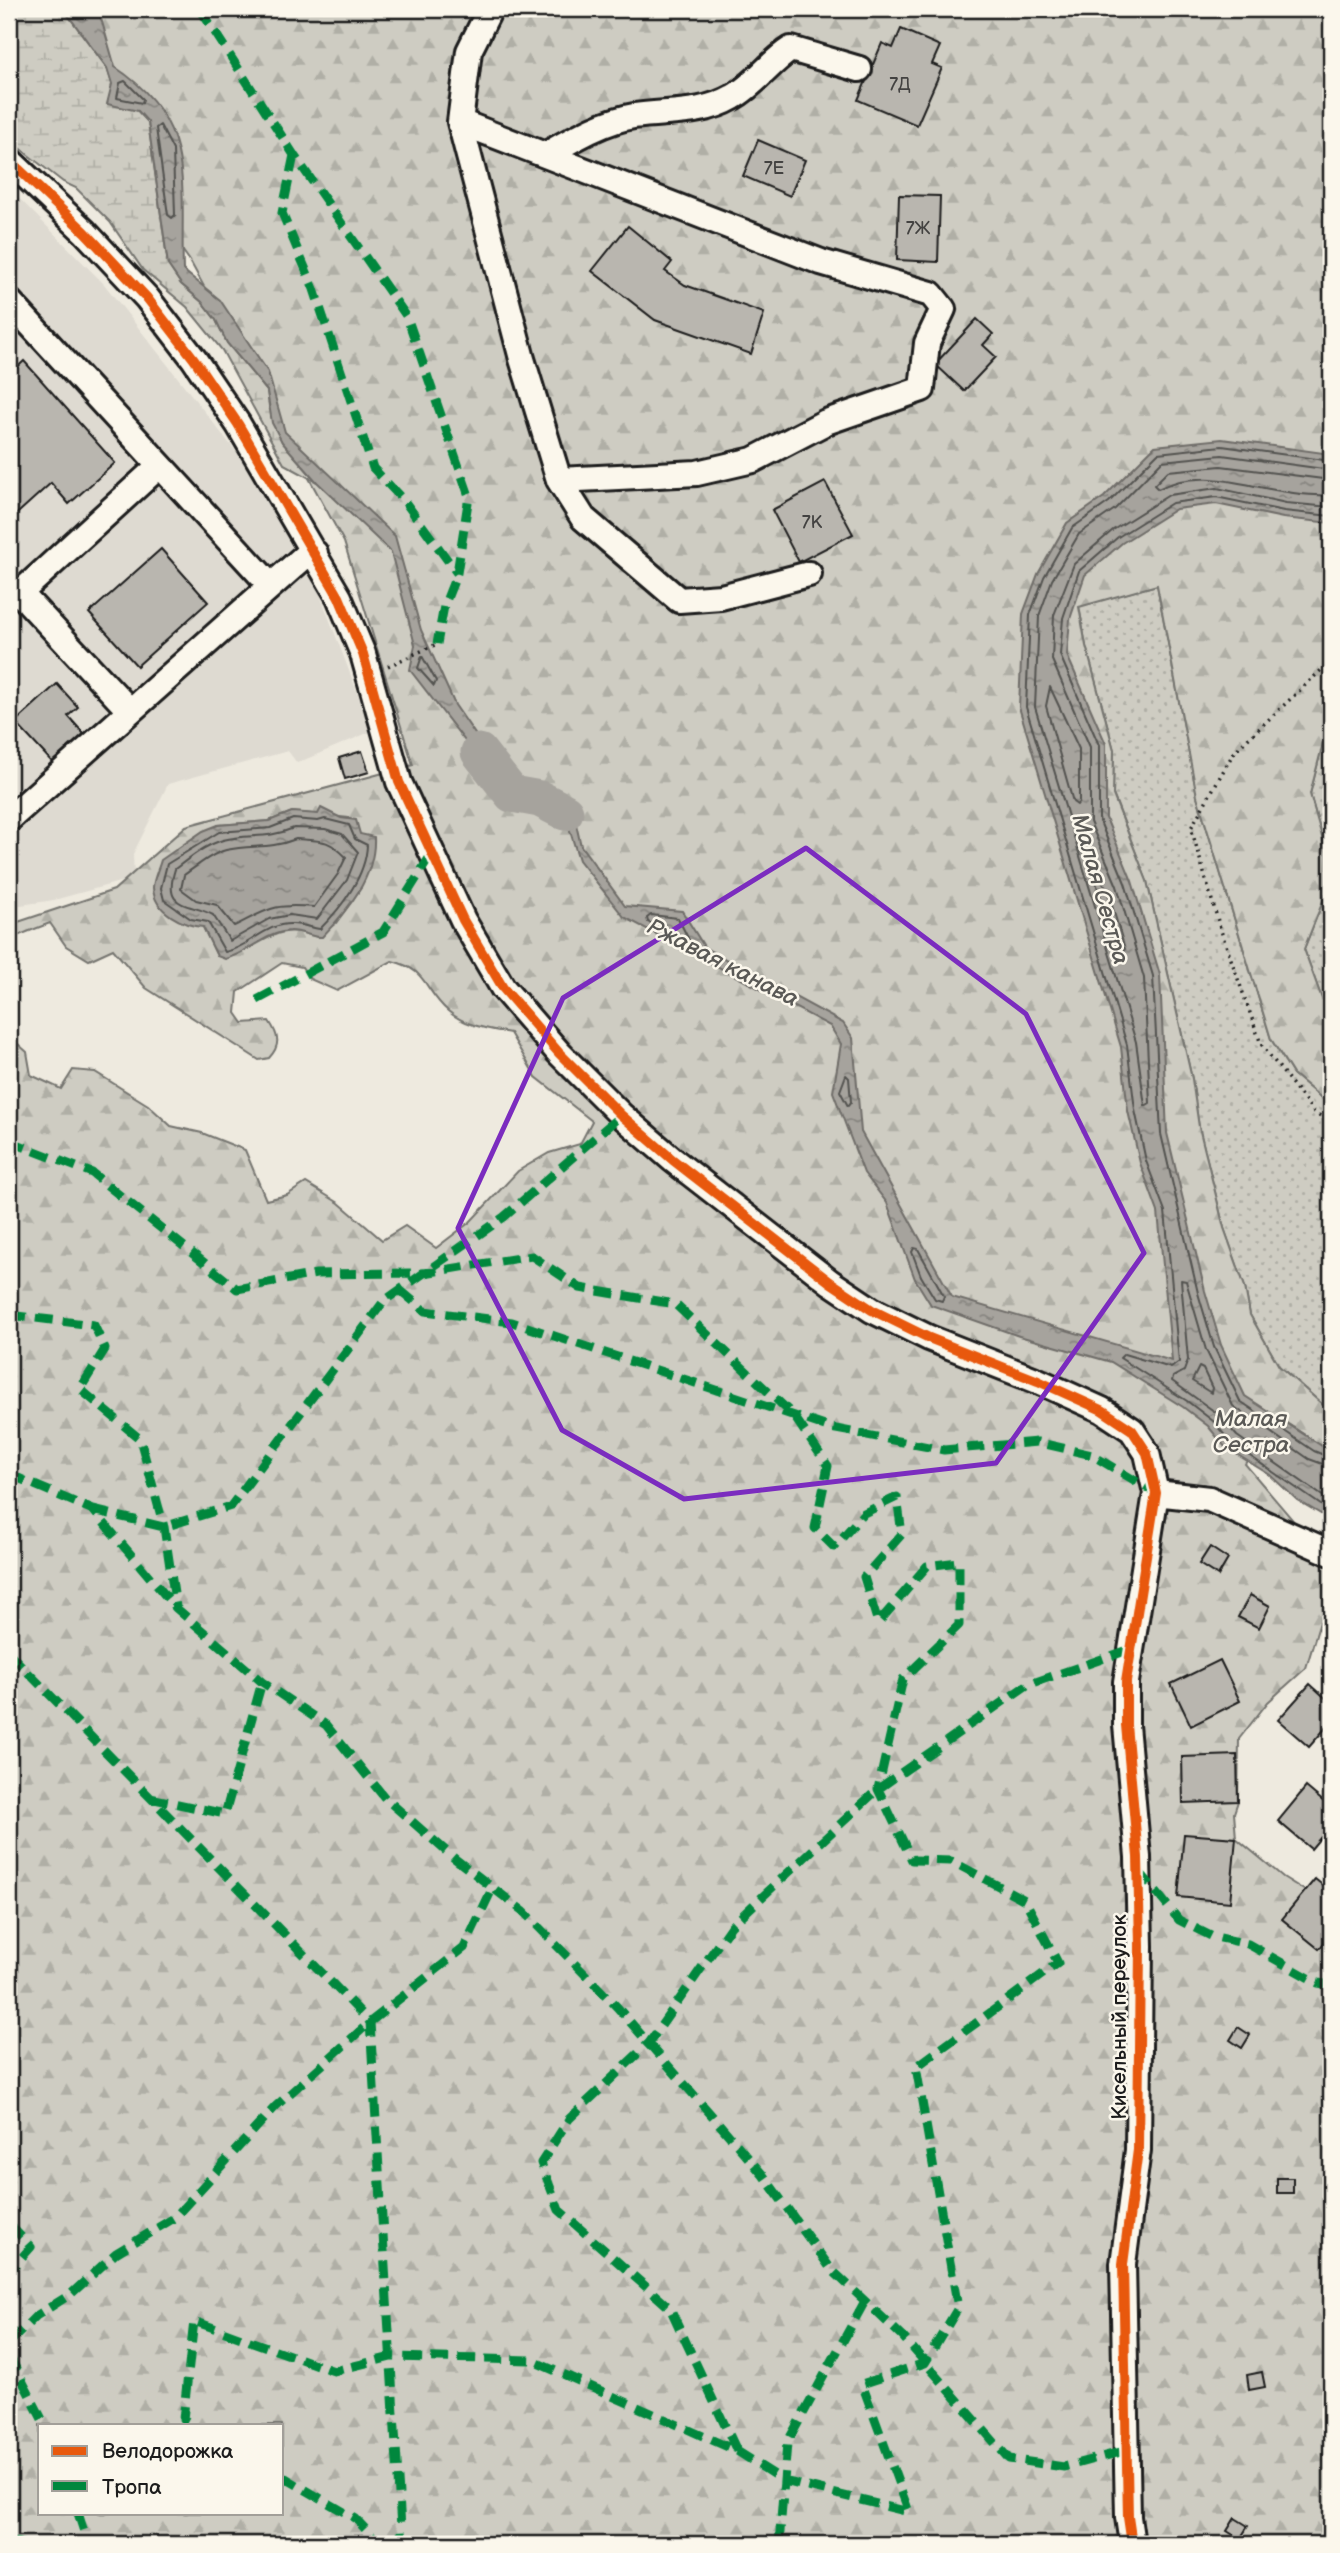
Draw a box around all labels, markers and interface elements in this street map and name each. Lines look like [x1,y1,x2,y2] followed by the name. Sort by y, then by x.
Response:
[889,74,911,95] house number: 7Д
[764,158,784,179] house number: 7Е
[906,218,931,239] house number: 7Ж
[802,512,823,533] house number: 7К
[1065,811,1135,968] water label: Малая Сестра
[642,913,803,1013] water label: Ржавая канава
[1213,1405,1289,1459] water label: Малая Сестра
[1107,1914,1132,2120] street label: Кисельный переулок
[38,2424,284,2514] legend
[102,2439,234,2464] text: Велодорожка
[102,2475,162,2500] text: Тропа

